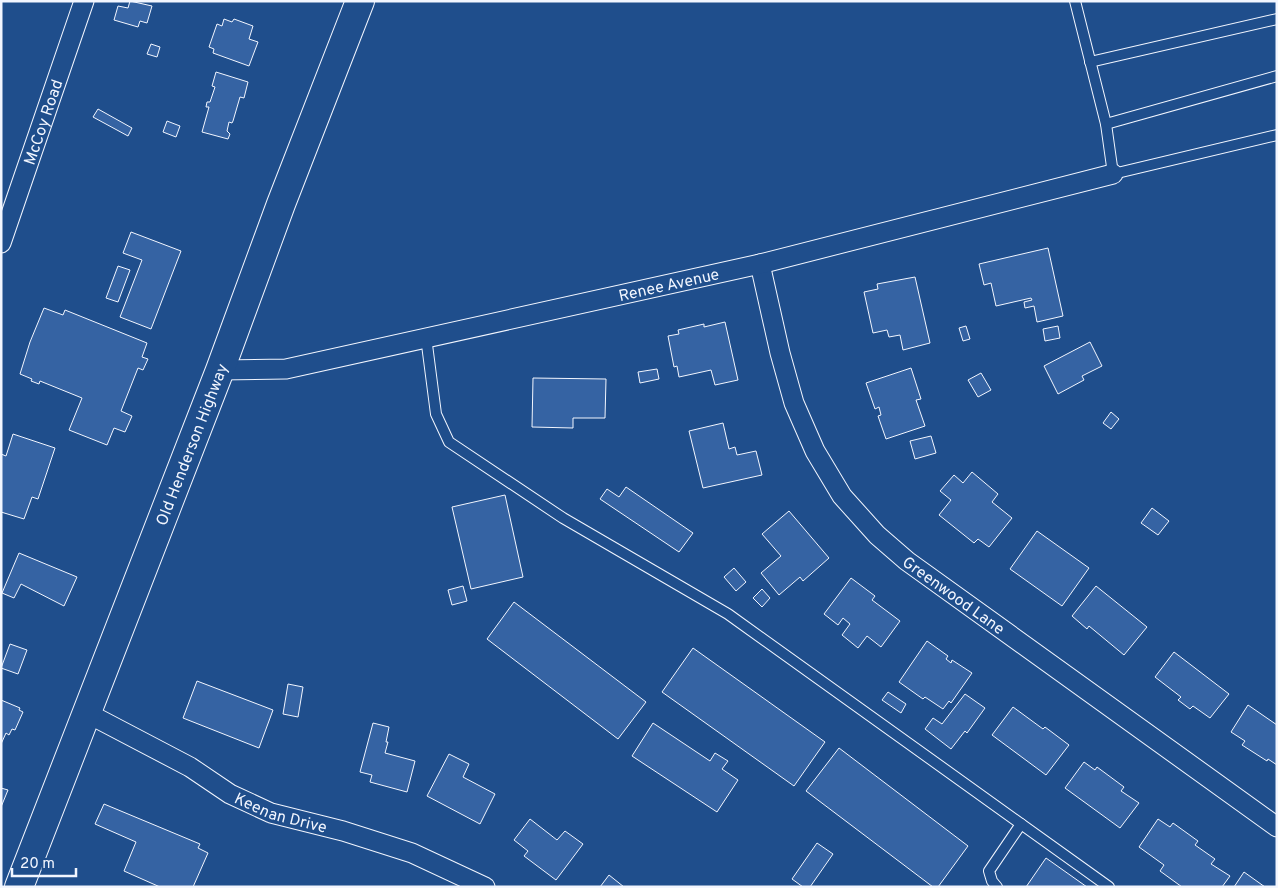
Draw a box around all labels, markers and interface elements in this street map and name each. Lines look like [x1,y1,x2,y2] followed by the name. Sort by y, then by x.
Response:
[20,77,68,168] street label: McCoy Road
[617,265,721,307] street label: Renee Avenue
[152,361,233,529] street label: Old Henderson Highway
[898,553,1008,640] street label: Greenwood Lane
[231,789,329,839] street label: Keenan Drive
[12,846,76,878] scale bar
[20,855,55,874] text: 20 m

